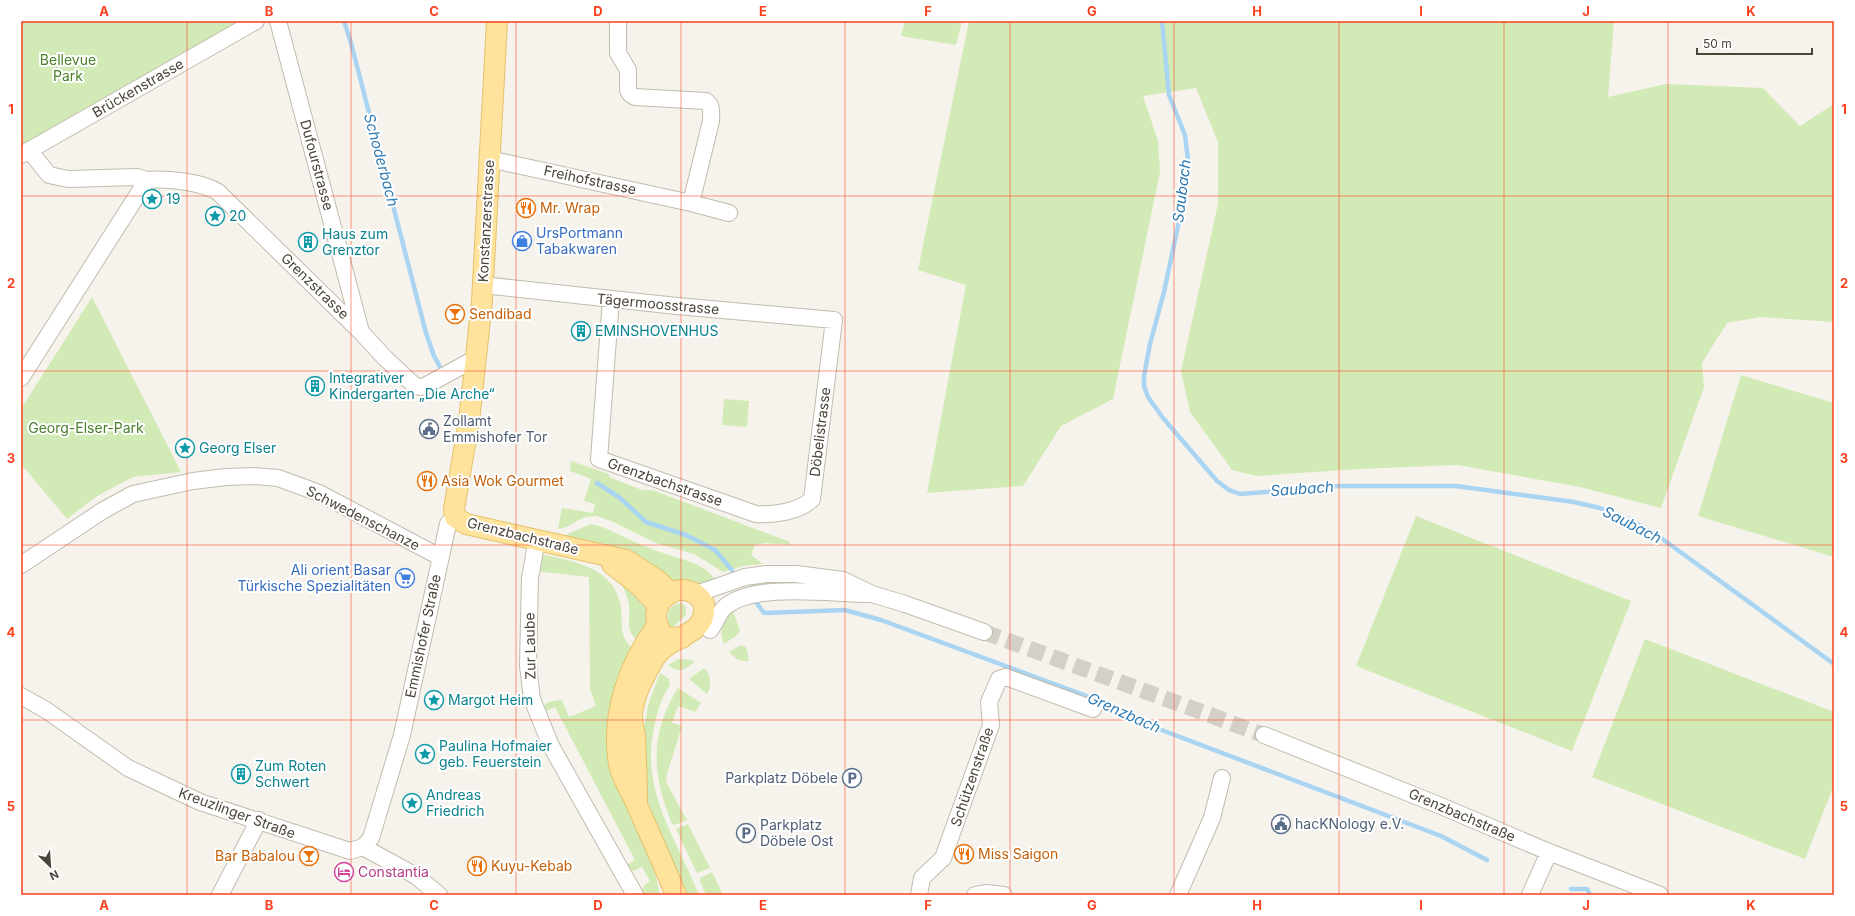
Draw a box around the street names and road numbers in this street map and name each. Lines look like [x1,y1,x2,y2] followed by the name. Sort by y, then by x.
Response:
[89,55,186,121] street label: Brückenstrasse
[297,118,338,212] street label: Dufourstrasse
[474,159,497,283] street label: Konstanzerstrasse
[542,161,638,198] street label: Freihofstrasse
[278,249,353,322] street label: Grenzstrasse
[596,290,720,317] street label: Tägermoosstrasse
[806,386,833,478] street label: Döbelistrasse
[605,454,725,509] street label: Grenzbachstrasse
[304,482,423,554] street label: Schwedenschanze
[466,513,581,558] street label: Grenzbachstraße
[401,572,444,699] street label: Emmishofer Straße
[520,612,539,680] street label: Zur Laube
[947,725,996,829] street label: Schützenstraße
[176,783,298,842] street label: Kreuzlinger Straße
[1406,784,1518,845] street label: Grenzbachstraße

